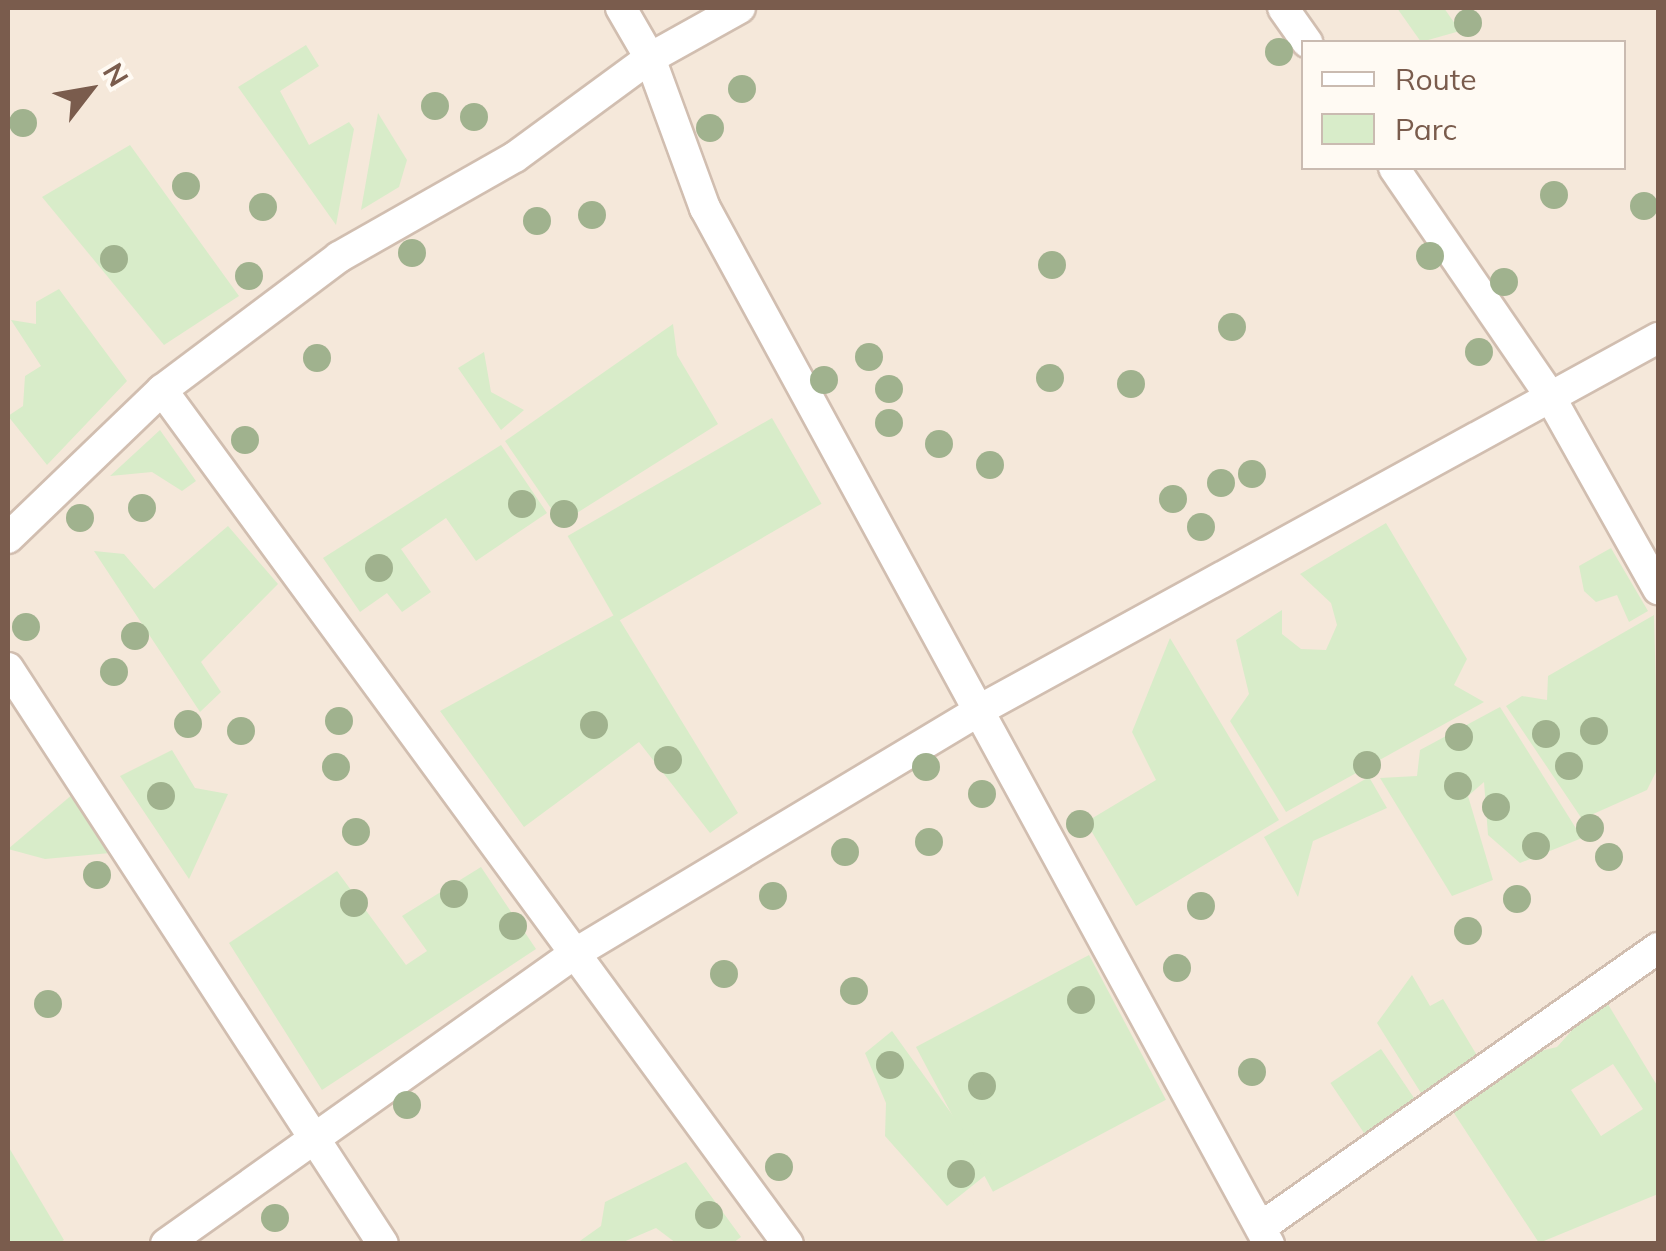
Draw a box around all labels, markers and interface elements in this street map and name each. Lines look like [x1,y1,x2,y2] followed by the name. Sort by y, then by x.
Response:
[40,40,140,140] north arrow
[1301,40,1626,170] legend
[96,56,137,92] text: N
[1395,60,1477,98] text: Route
[1395,110,1457,148] text: Parc

